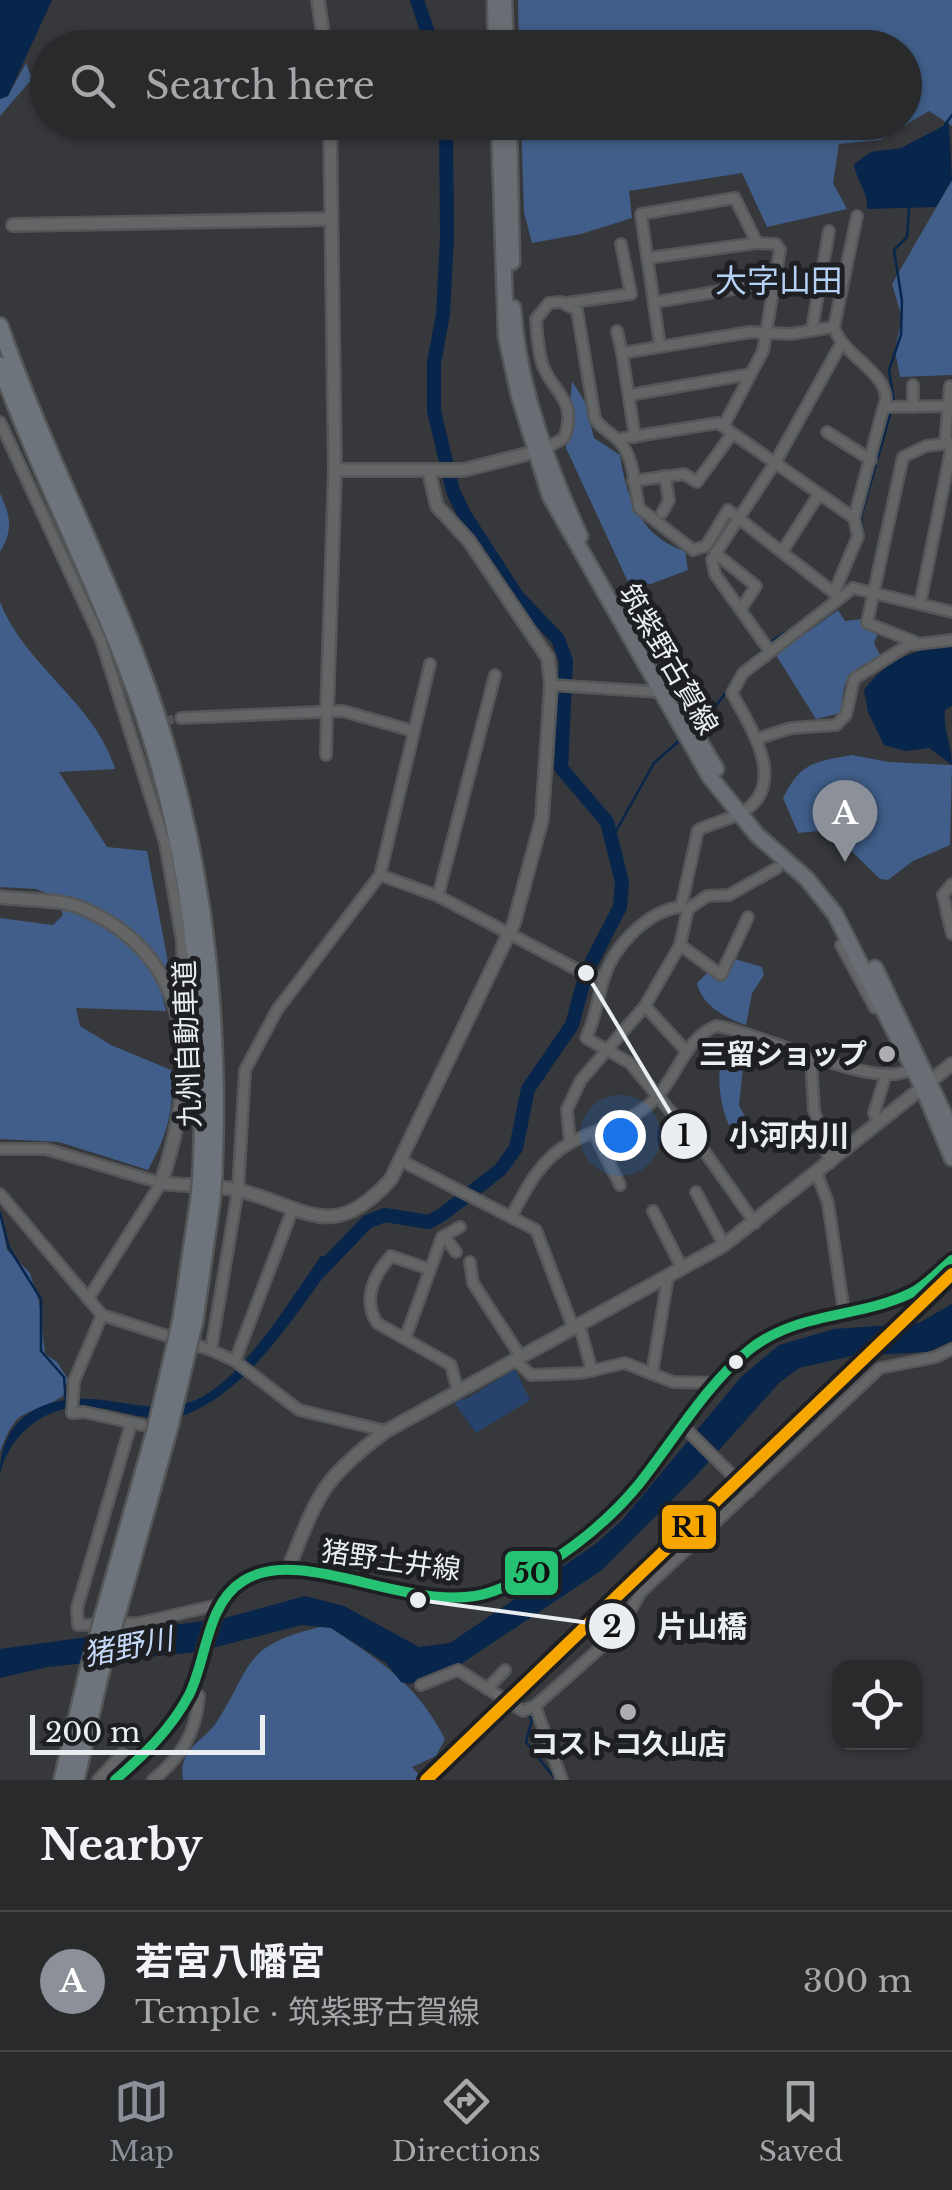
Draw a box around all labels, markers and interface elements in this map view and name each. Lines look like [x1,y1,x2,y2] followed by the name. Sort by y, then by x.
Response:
[30,30,922,140] search box
[65,58,120,113] icon: search
[145,62,375,109] text: Search here
[715,261,843,301] district label: 大字山田
[611,578,726,741] street label: 筑紫野古賀線
[812,780,878,862] pin: A
[167,959,208,1129] street label: 九州自動車道
[699,1037,867,1072] place label: 三留ショップ
[876,1043,898,1065] marker: 三留ショップ
[659,1106,869,1166] callout: 小河内川
[595,1110,646,1161] your location
[677,1117,691,1154] text: 1
[729,1117,849,1154] text: 小河内川
[726,1352,746,1372] unlabelled marker
[660,1503,718,1551] line badge: R1
[671,1510,707,1545] text: R1
[319,1533,463,1588] street label: 猪野土井線
[503,1549,560,1597] line badge: 50
[513,1556,551,1591] text: 50
[587,1596,767,1656] callout: 片山橋
[602,1608,622,1645] text: 2
[657,1608,747,1645] text: 片山橋
[80,1619,179,1673] water label: 猪野川
[832,1660,922,1750] map controls
[832,1660,922,1750] button: locate
[617,1701,639,1723] marker: コストコ久山店
[30,1710,265,1754] scale bar
[45,1715,140,1750] text: 200 m
[530,1727,726,1762] place label: コストコ久山店
[40,1819,203,1871] text: Nearby
[135,1938,325,1985] text: 若宮八幡宮
[60,1961,85,2001] text: A
[803,1961,912,2001] text: 300 m
[135,1992,480,2032] text: Temple · 筑紫野古賀線
[109,2074,174,2169] tab: Map
[392,2074,541,2169] tab: Directions
[759,2074,843,2169] tab: Saved

